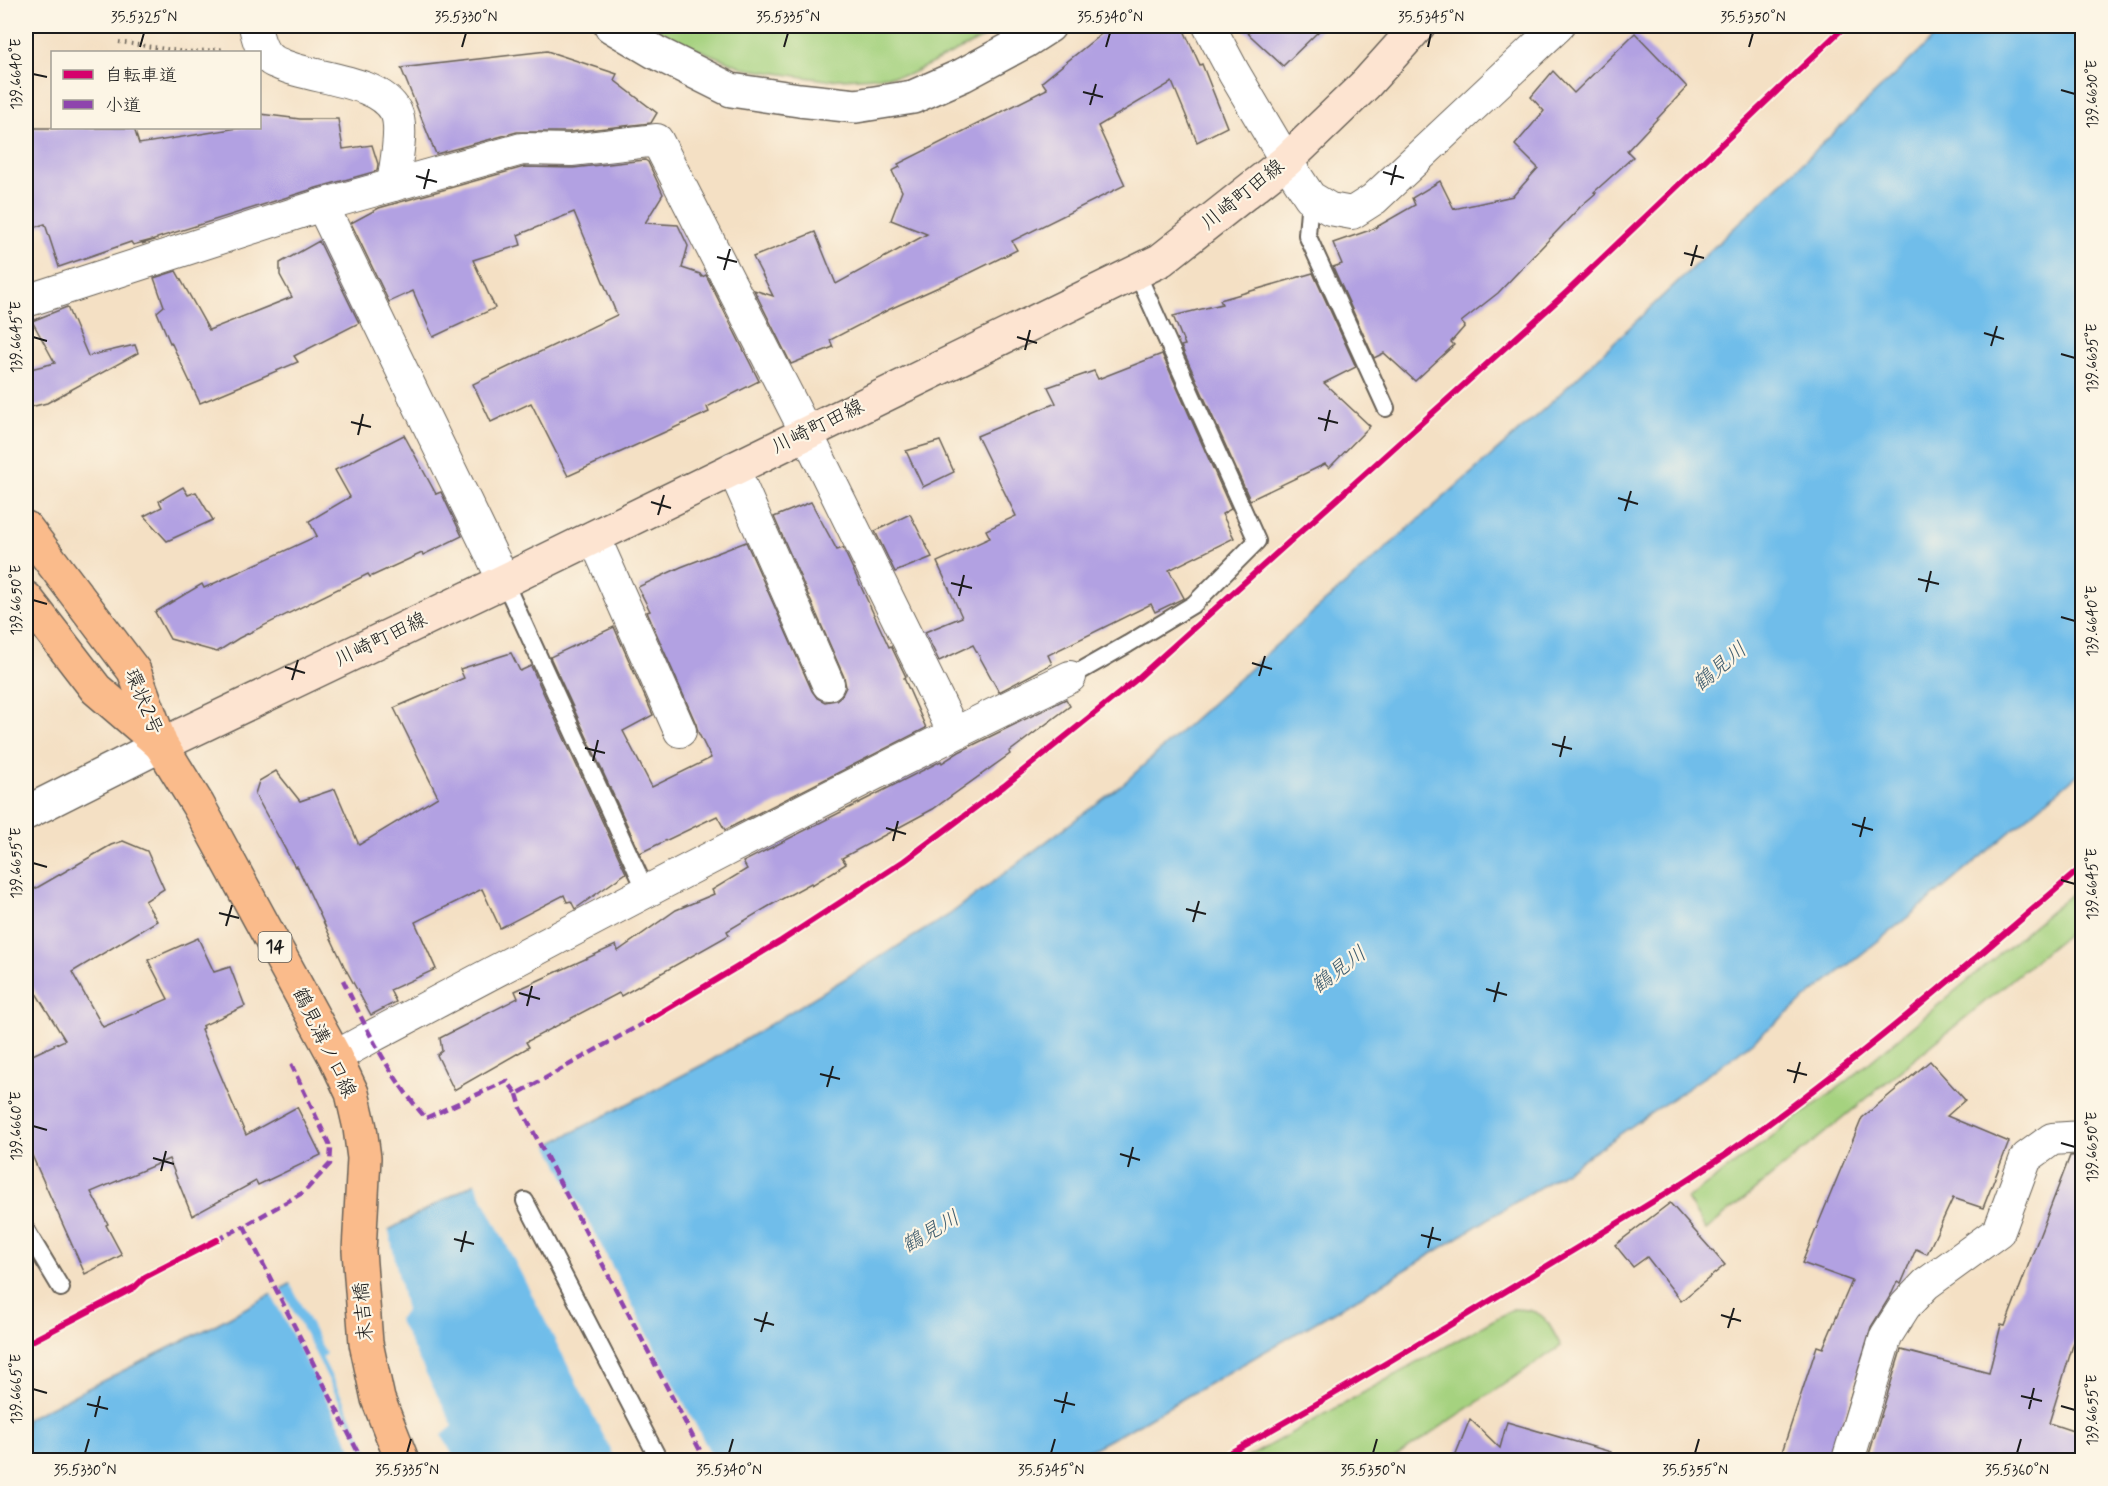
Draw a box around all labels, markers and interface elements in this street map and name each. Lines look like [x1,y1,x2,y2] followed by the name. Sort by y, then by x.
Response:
[111,8,177,28] text: 35.5325°N
[434,8,498,28] text: 35.5330°N
[756,8,820,28] text: 35.5335°N
[1077,8,1143,28] text: 35.5340°N
[1398,8,1464,28] text: 35.5345°N
[1720,8,1786,28] text: 35.5350°N
[7,38,27,110] text: 139.6640°E
[51,51,261,129] legend
[2083,59,2103,128] text: 139.6630°E
[105,64,177,88] text: 自転車道
[105,94,141,118] text: 小道
[1196,153,1290,237] street label: 川崎町田線
[7,301,27,373] text: 139.6645°E
[2083,323,2103,393] text: 139.6635°E
[767,393,869,461] street label: 川崎町田線
[7,564,27,636] text: 139.6650°E
[2083,585,2103,657] text: 139.6640°E
[330,606,432,674] street label: 川崎町田線
[1687,636,1753,698] water label: 鶴見川
[117,665,169,739] street label: 環状2号
[7,827,27,899] text: 139.6655°E
[2083,848,2103,920] text: 139.6645°E
[258,932,292,962] road number: 14
[1305,940,1373,1000] water label: 鶴見川
[286,983,362,1103] street label: 鶴見溝ノ口線
[7,1091,27,1161] text: 139.6660°E
[2083,1111,2103,1183] text: 139.6650°E
[897,1204,965,1260] water label: 鶴見川
[348,1281,380,1343] street label: 末吉橋
[7,1354,27,1424] text: 139.6665°E
[2083,1374,2103,1446] text: 139.6655°E
[53,1461,117,1481] text: 35.5330°N
[375,1461,439,1481] text: 35.5335°N
[696,1461,762,1481] text: 35.5340°N
[1018,1461,1084,1481] text: 35.5345°N
[1340,1461,1406,1481] text: 35.5350°N
[1662,1461,1728,1481] text: 35.5355°N
[1985,1461,2049,1481] text: 35.5360°N

